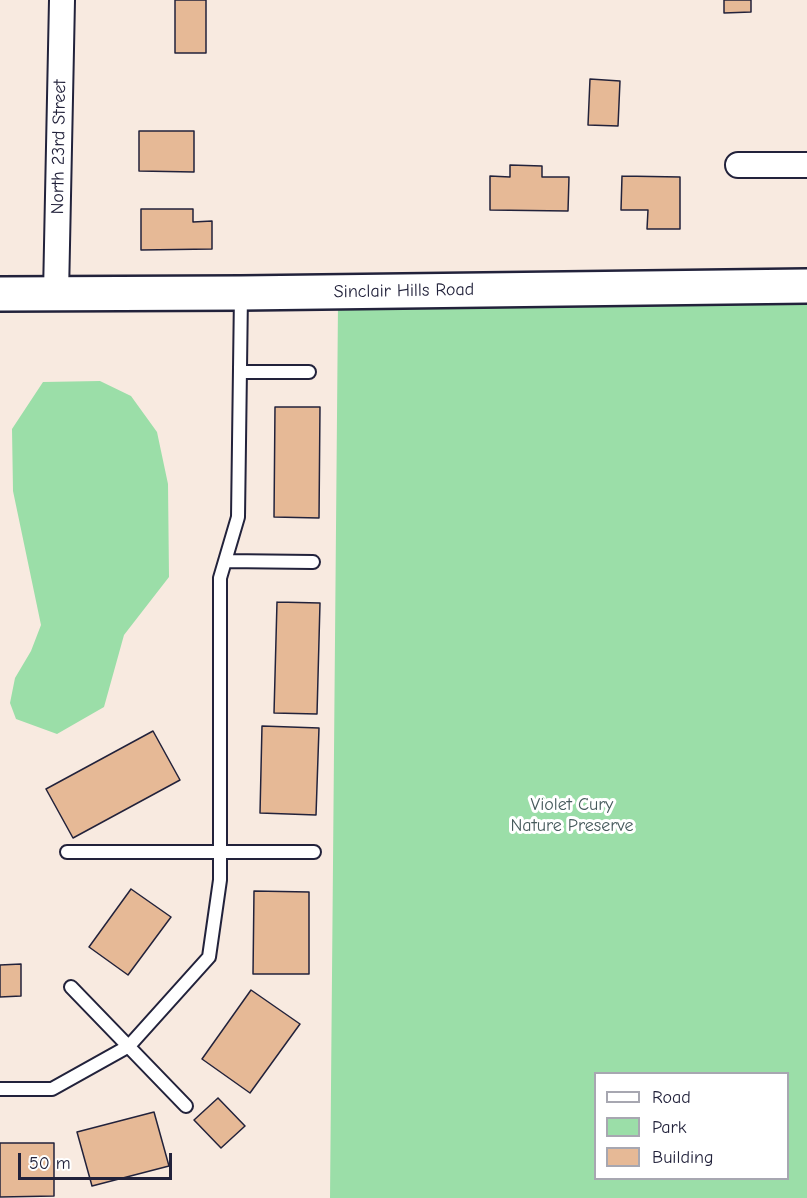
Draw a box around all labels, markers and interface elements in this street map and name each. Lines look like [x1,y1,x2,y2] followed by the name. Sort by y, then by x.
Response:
[47,79,71,215] street label: North 23rd Street
[334,279,474,303] street label: Sinclair Hills Road
[511,794,633,836] park label: Violet Cury Nature Preserve
[594,1072,789,1180] legend
[652,1087,691,1108] text: Road
[652,1117,686,1138] text: Park
[21,1141,176,1179] scale bar
[652,1147,714,1168] text: Building
[29,1153,71,1174] text: 50 m

